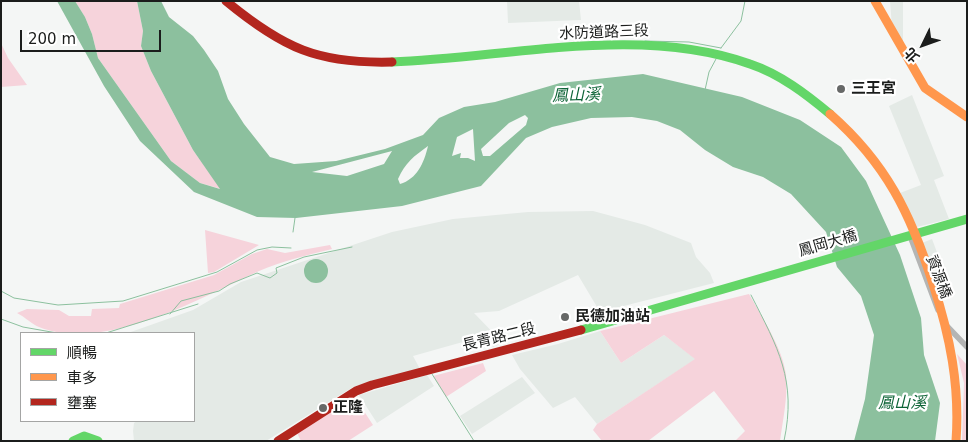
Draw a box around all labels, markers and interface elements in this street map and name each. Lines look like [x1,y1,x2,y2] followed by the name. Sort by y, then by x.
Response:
[22,20,164,52] scale bar
[898,20,948,70] north arrow
[559,22,649,44] street label: 水防道路三段
[28,30,76,48] text: 200 m
[901,44,922,66] text: 北
[851,80,896,98] place label: 三王宮
[835,83,847,95] marker: 三王宮
[552,86,600,106] water label: 鳳山溪
[797,227,859,261] street label: 鳳岡大橋
[922,253,954,301] street label: 資源橋
[575,308,650,326] place label: 民德加油站
[559,311,571,323] marker: 民德加油站
[460,320,538,356] street label: 長青路二段
[20,332,195,422] legend
[67,344,97,362] text: 順暢
[67,369,97,387] text: 車多
[67,394,97,412] text: 壅塞
[878,394,926,414] water label: 鳳山溪
[333,399,363,417] place label: 正隆
[317,402,329,414] marker: 正隆

